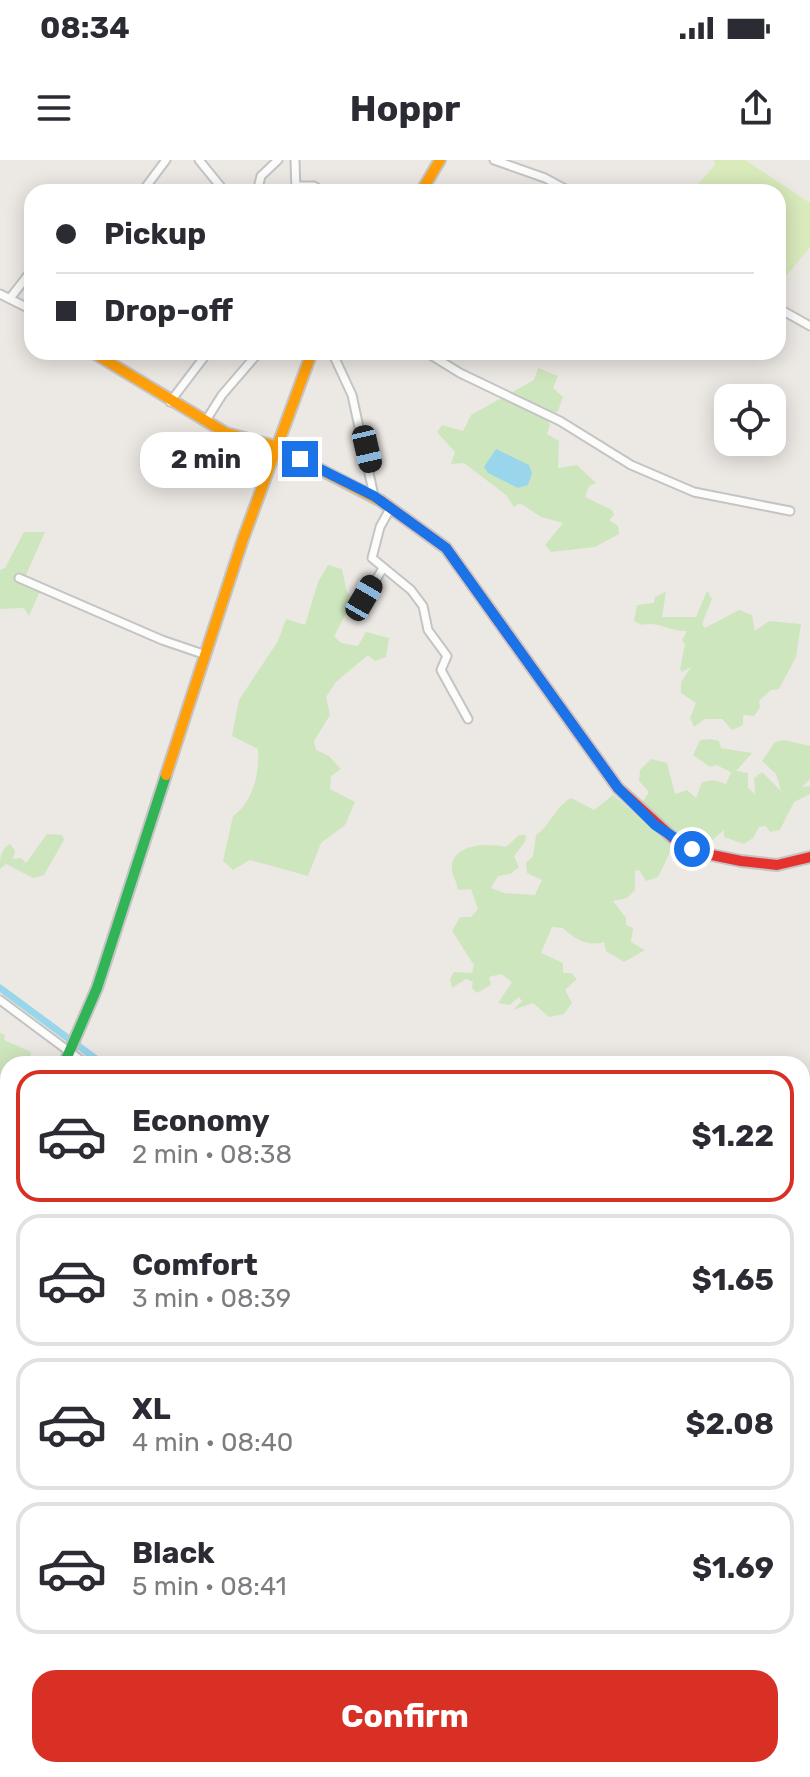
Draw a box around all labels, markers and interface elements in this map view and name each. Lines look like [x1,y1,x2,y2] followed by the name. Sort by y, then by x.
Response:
[40,10,130,46] text: 08:34
[32,86,76,130] icon: menu
[734,86,778,130] icon: share
[350,87,460,130] text: Hoppr
[104,216,206,252] text: Pickup
[104,293,233,329] text: Drop-off
[714,384,786,456] map controls
[714,384,786,456] button: locate
[350,423,384,475] car
[140,431,272,487] callout: 2 min
[282,441,318,477] route end
[171,444,241,475] text: 2 min
[342,571,386,625] car
[674,831,710,867] route start
[36,1100,108,1172] icon: car
[132,1103,270,1139] text: Economy
[692,1118,774,1154] text: $1.22
[132,1139,292,1170] text: 2 min · 08:38
[36,1244,108,1316] icon: car
[132,1247,258,1283] text: Comfort
[692,1262,774,1298] text: $1.65
[132,1283,291,1314] text: 3 min · 08:39
[36,1388,108,1460] icon: car
[132,1391,171,1427] text: XL
[685,1406,774,1442] text: $2.08
[132,1427,293,1458] text: 4 min · 08:40
[36,1532,108,1604] icon: car
[132,1535,215,1571] text: Black
[692,1550,774,1586] text: $1.69
[132,1571,287,1602] text: 5 min · 08:41
[32,1670,778,1762] button: Confirm

